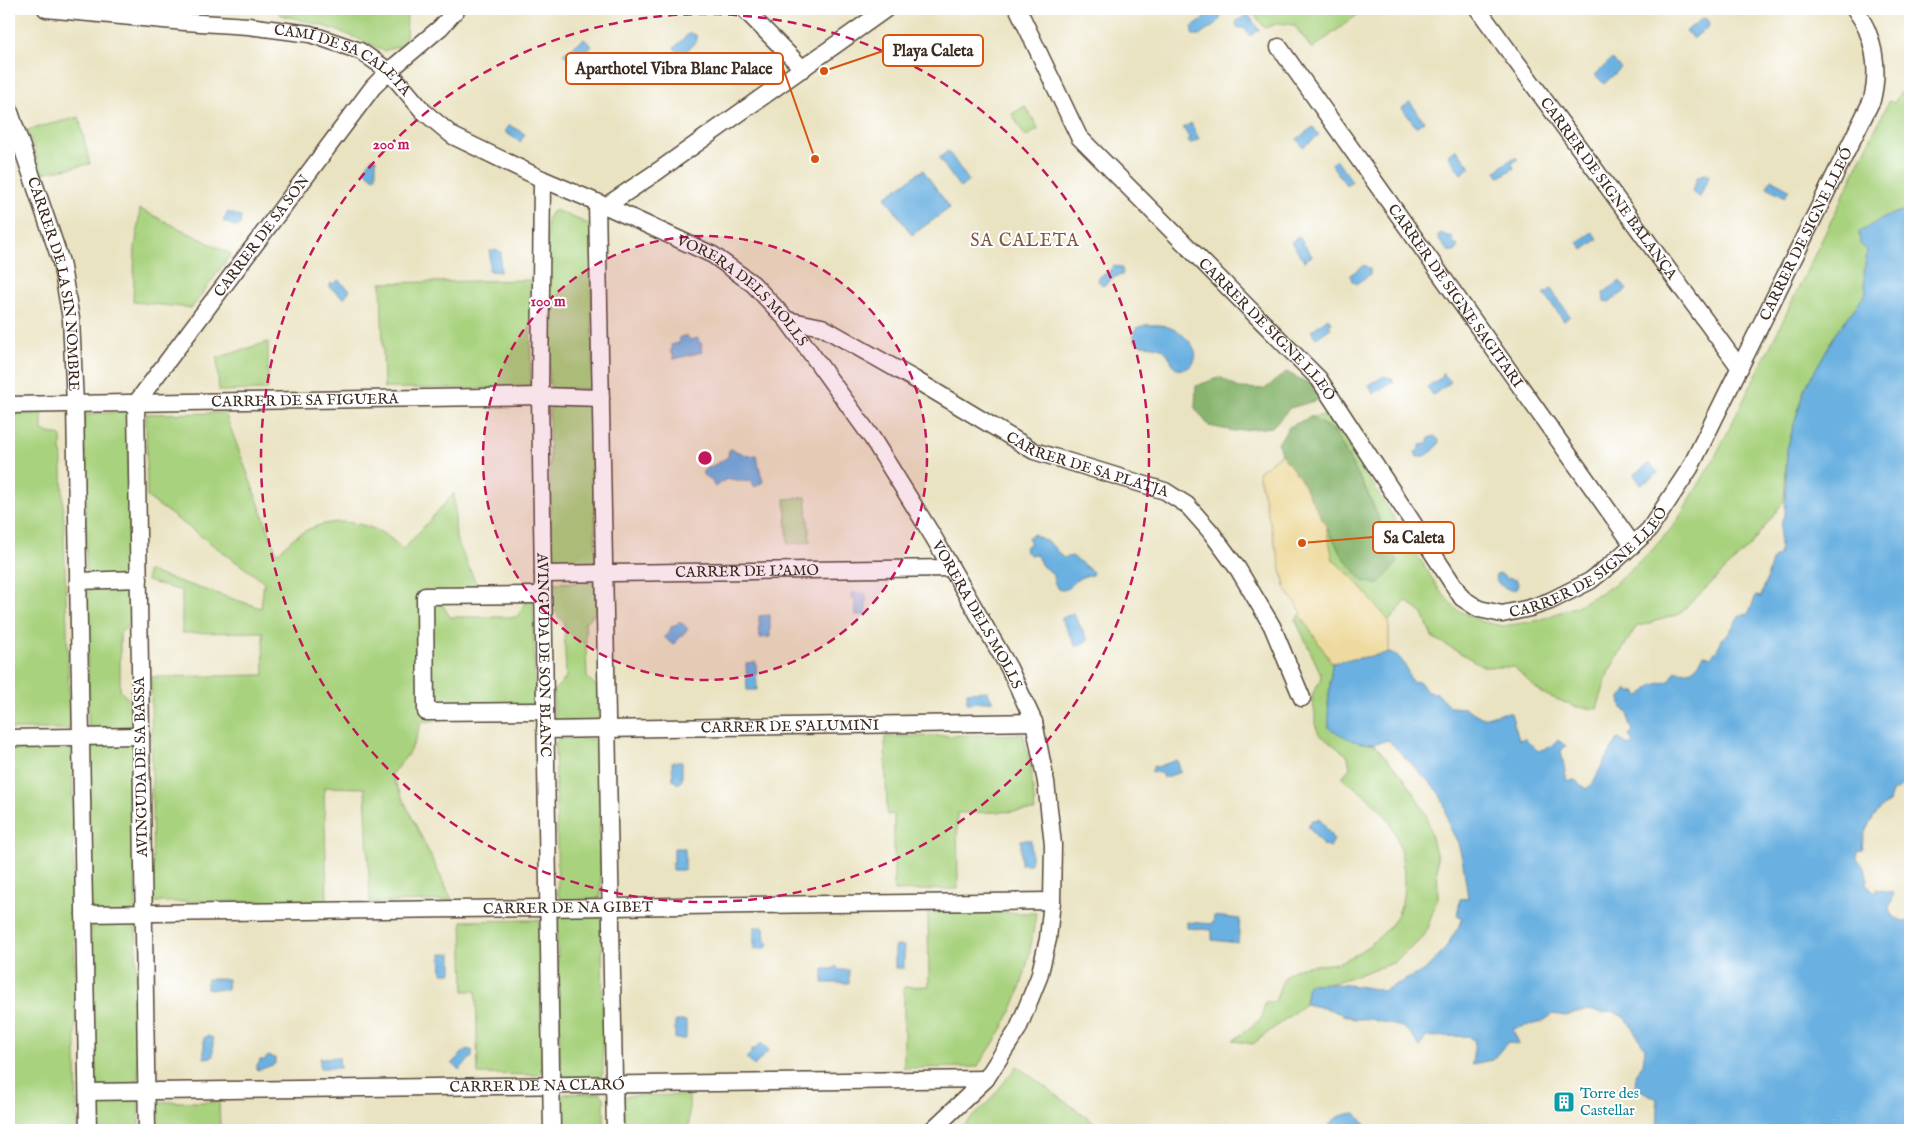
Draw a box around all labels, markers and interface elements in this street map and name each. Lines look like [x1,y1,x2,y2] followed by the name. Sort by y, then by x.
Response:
[273,20,416,100] street label: CAMÍ DE SA CALETA
[883,35,983,66] callout: Playa Caleta
[893,42,975,62] text: Playa Caleta
[566,53,783,84] callout: Aparthotel Vibra Blanc Palace
[574,60,773,80] text: Aparthotel Vibra Blanc Palace
[1536,93,1682,284] street label: CARRER DE SIGNE BALANÇA
[373,135,410,154] text: 200 m
[1755,144,1857,324] street label: CARRER DE SIGNE LLEÓ
[209,171,313,301] street label: CARRER DE SA SON
[23,174,84,392] street label: CARRER DE LA SIN NOMBRE
[1384,200,1528,392] street label: CARRER DE SIGNE SAGITARI
[673,230,812,350] street label: VORERA DELS MOLLS
[970,230,1080,253] district label: SA CALETA
[1195,254,1340,404] street label: CARRER DE SIGNE LLEÓ
[530,292,566,311] text: 100 m
[211,389,400,411] street label: CARRER DE SA FIGUERA
[1003,427,1172,501] street label: CARRER DE SA PLATJA
[696,449,714,467] centre of rings
[1508,503,1671,622] street label: CARRER DE SIGNE LLEÓ
[1373,522,1454,553] callout: Sa Caleta
[1383,529,1446,549] text: Sa Caleta
[927,536,1027,692] street label: VORERA DELS MOLLS
[533,552,555,758] street label: AVINGUDA DE SON BLANC
[675,560,819,582] street label: CARRER DE L'AMO
[130,676,152,858] street label: AVINGUDA DE SA BASSA
[701,715,880,737] street label: CARRER DE S'ALUMINI
[483,897,653,918] street label: CARRER DE NA GIBET
[449,1075,625,1096] street label: CARRER DE NA CLARÓ
[1580,1084,1639,1120] place label: Torre des Castellar
[1552,1090,1576,1114] building icon: Torre des Castellar

